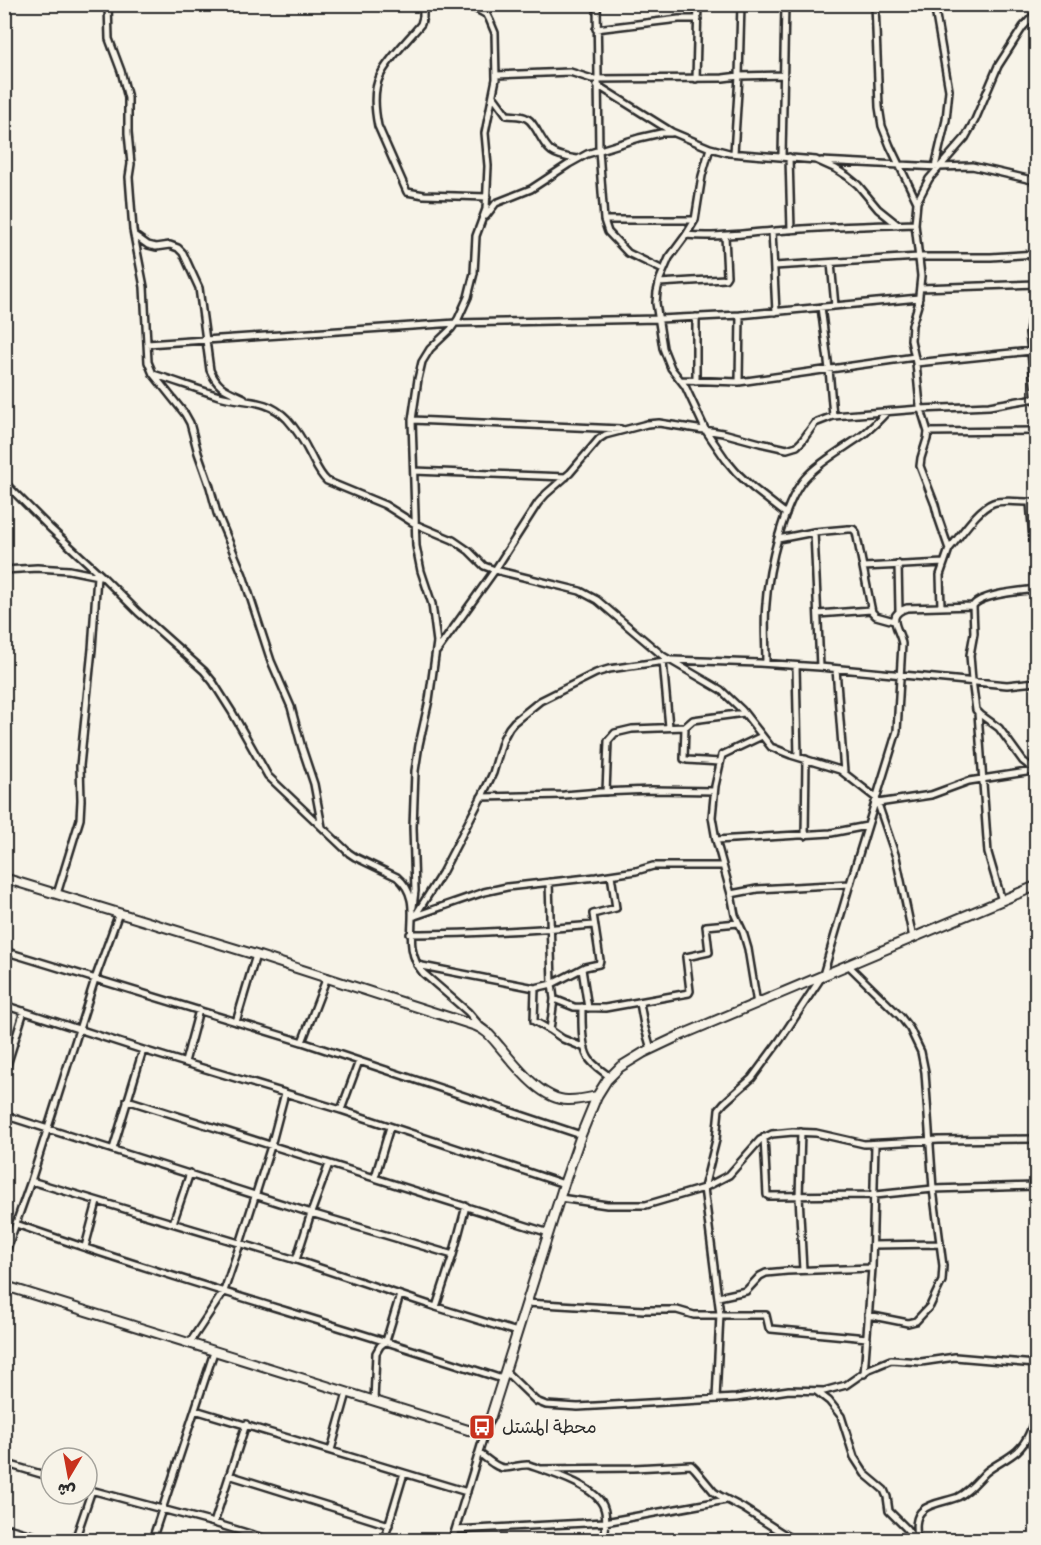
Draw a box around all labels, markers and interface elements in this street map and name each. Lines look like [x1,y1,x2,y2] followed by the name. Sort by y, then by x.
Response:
[467,1412,497,1442] bus stop icon: محطة المشتل
[502,1416,597,1439] place label: محطة المشتل
[39,1446,99,1506] north arrow
[56,1478,77,1501] text: ش

